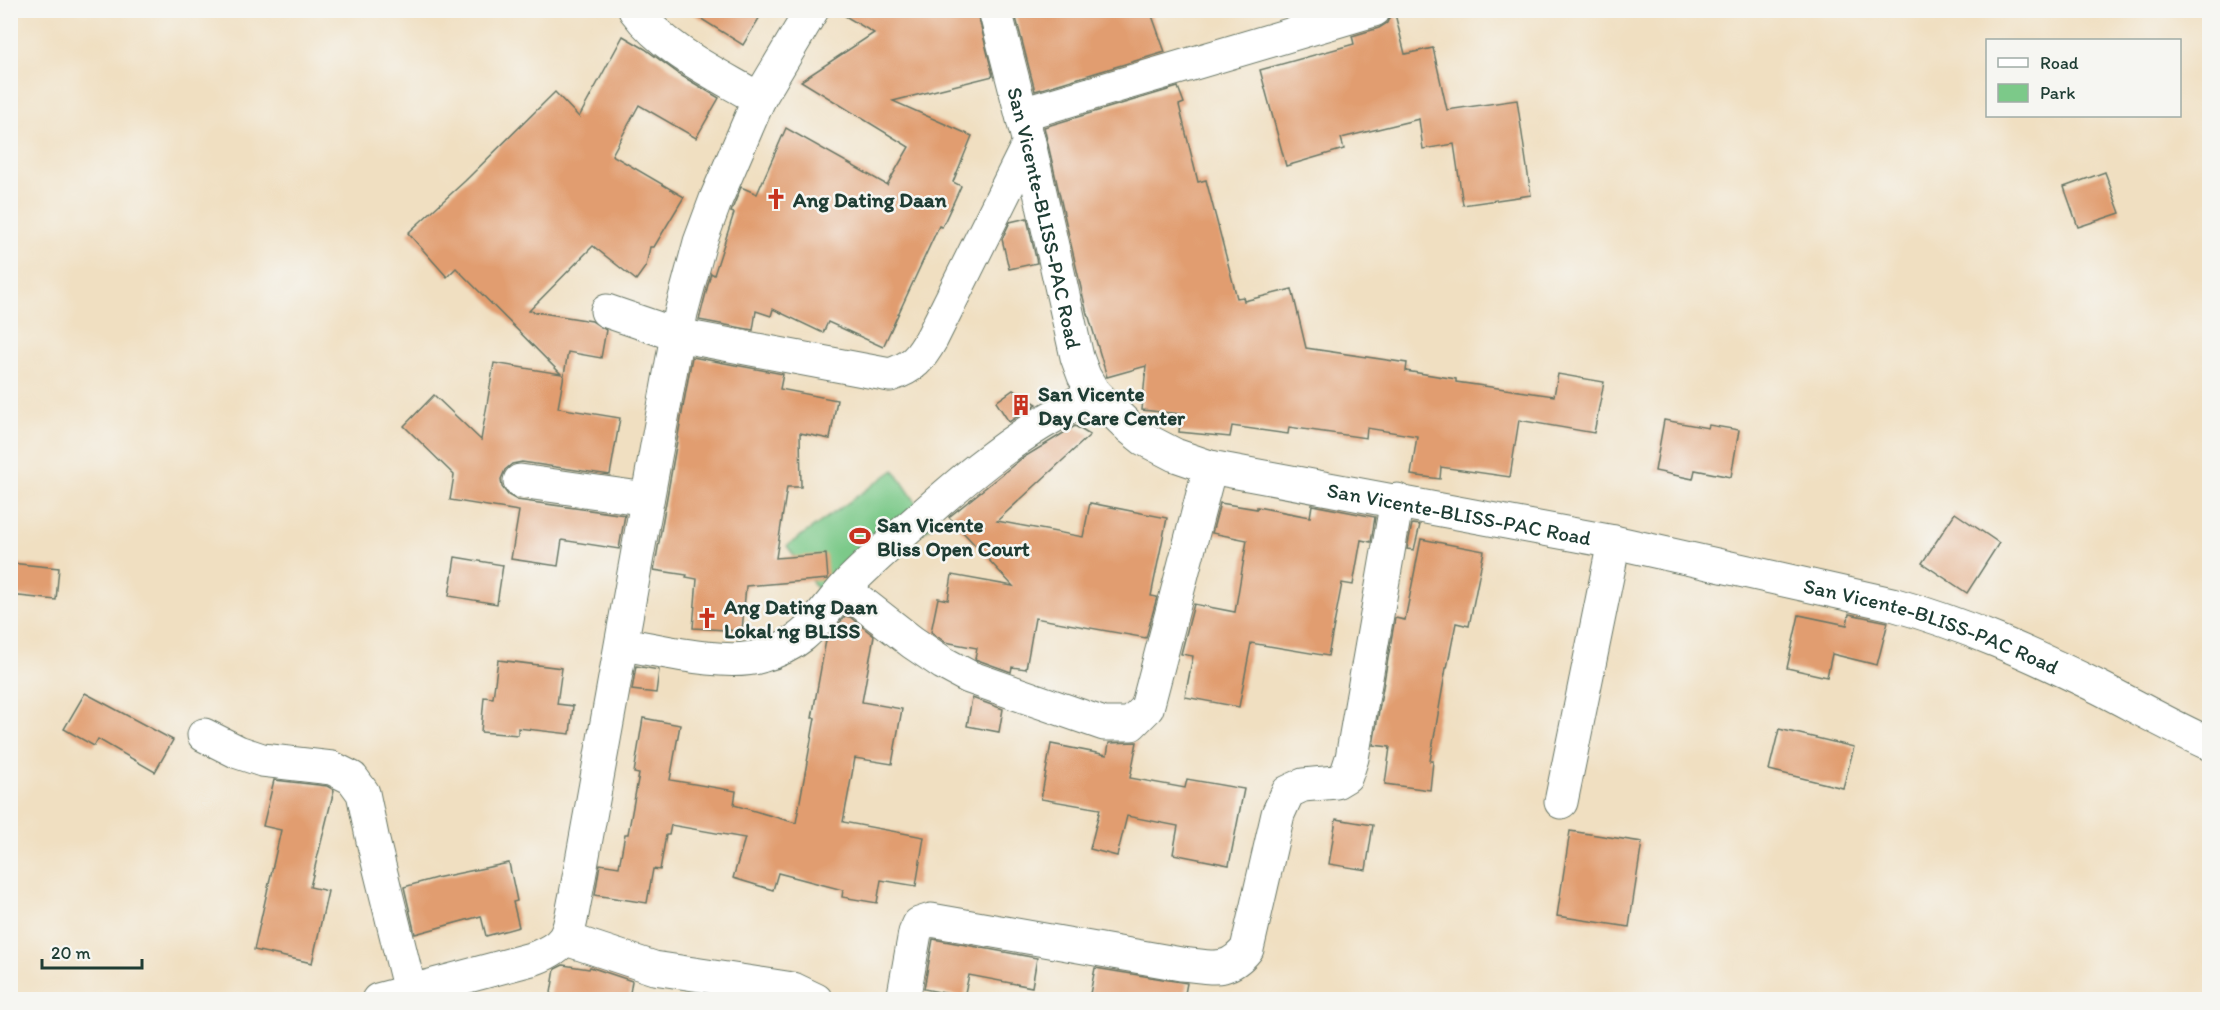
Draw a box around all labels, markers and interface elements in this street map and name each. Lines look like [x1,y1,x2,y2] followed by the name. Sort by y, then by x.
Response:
[1986,39,2181,117] legend
[2040,52,2079,74] text: Road
[2040,82,2075,104] text: Park
[1003,84,1087,352] street label: San Vicente-BLISS-PAC Road
[764,187,788,211] church icon: Ang Dating Daan
[792,187,947,213] place label: Ang Dating Daan
[1038,381,1186,431] place label: San Vicente Day Care Center
[1009,393,1033,417] building icon: San Vicente Day Care Center
[1325,477,1594,550] street label: San Vicente-BLISS-PAC Road
[877,512,1030,562] place label: San Vicente Bliss Open Court
[848,524,872,548] sports icon: San Vicente Bliss Open Court
[1801,572,2064,679] street label: San Vicente-BLISS-PAC Road
[723,594,878,644] place label: Ang Dating Daan Lokal ng BLISS
[695,606,719,630] church icon: Ang Dating Daan Lokal ng BLISS
[42,932,142,970] scale bar
[51,942,91,964] text: 20 m

